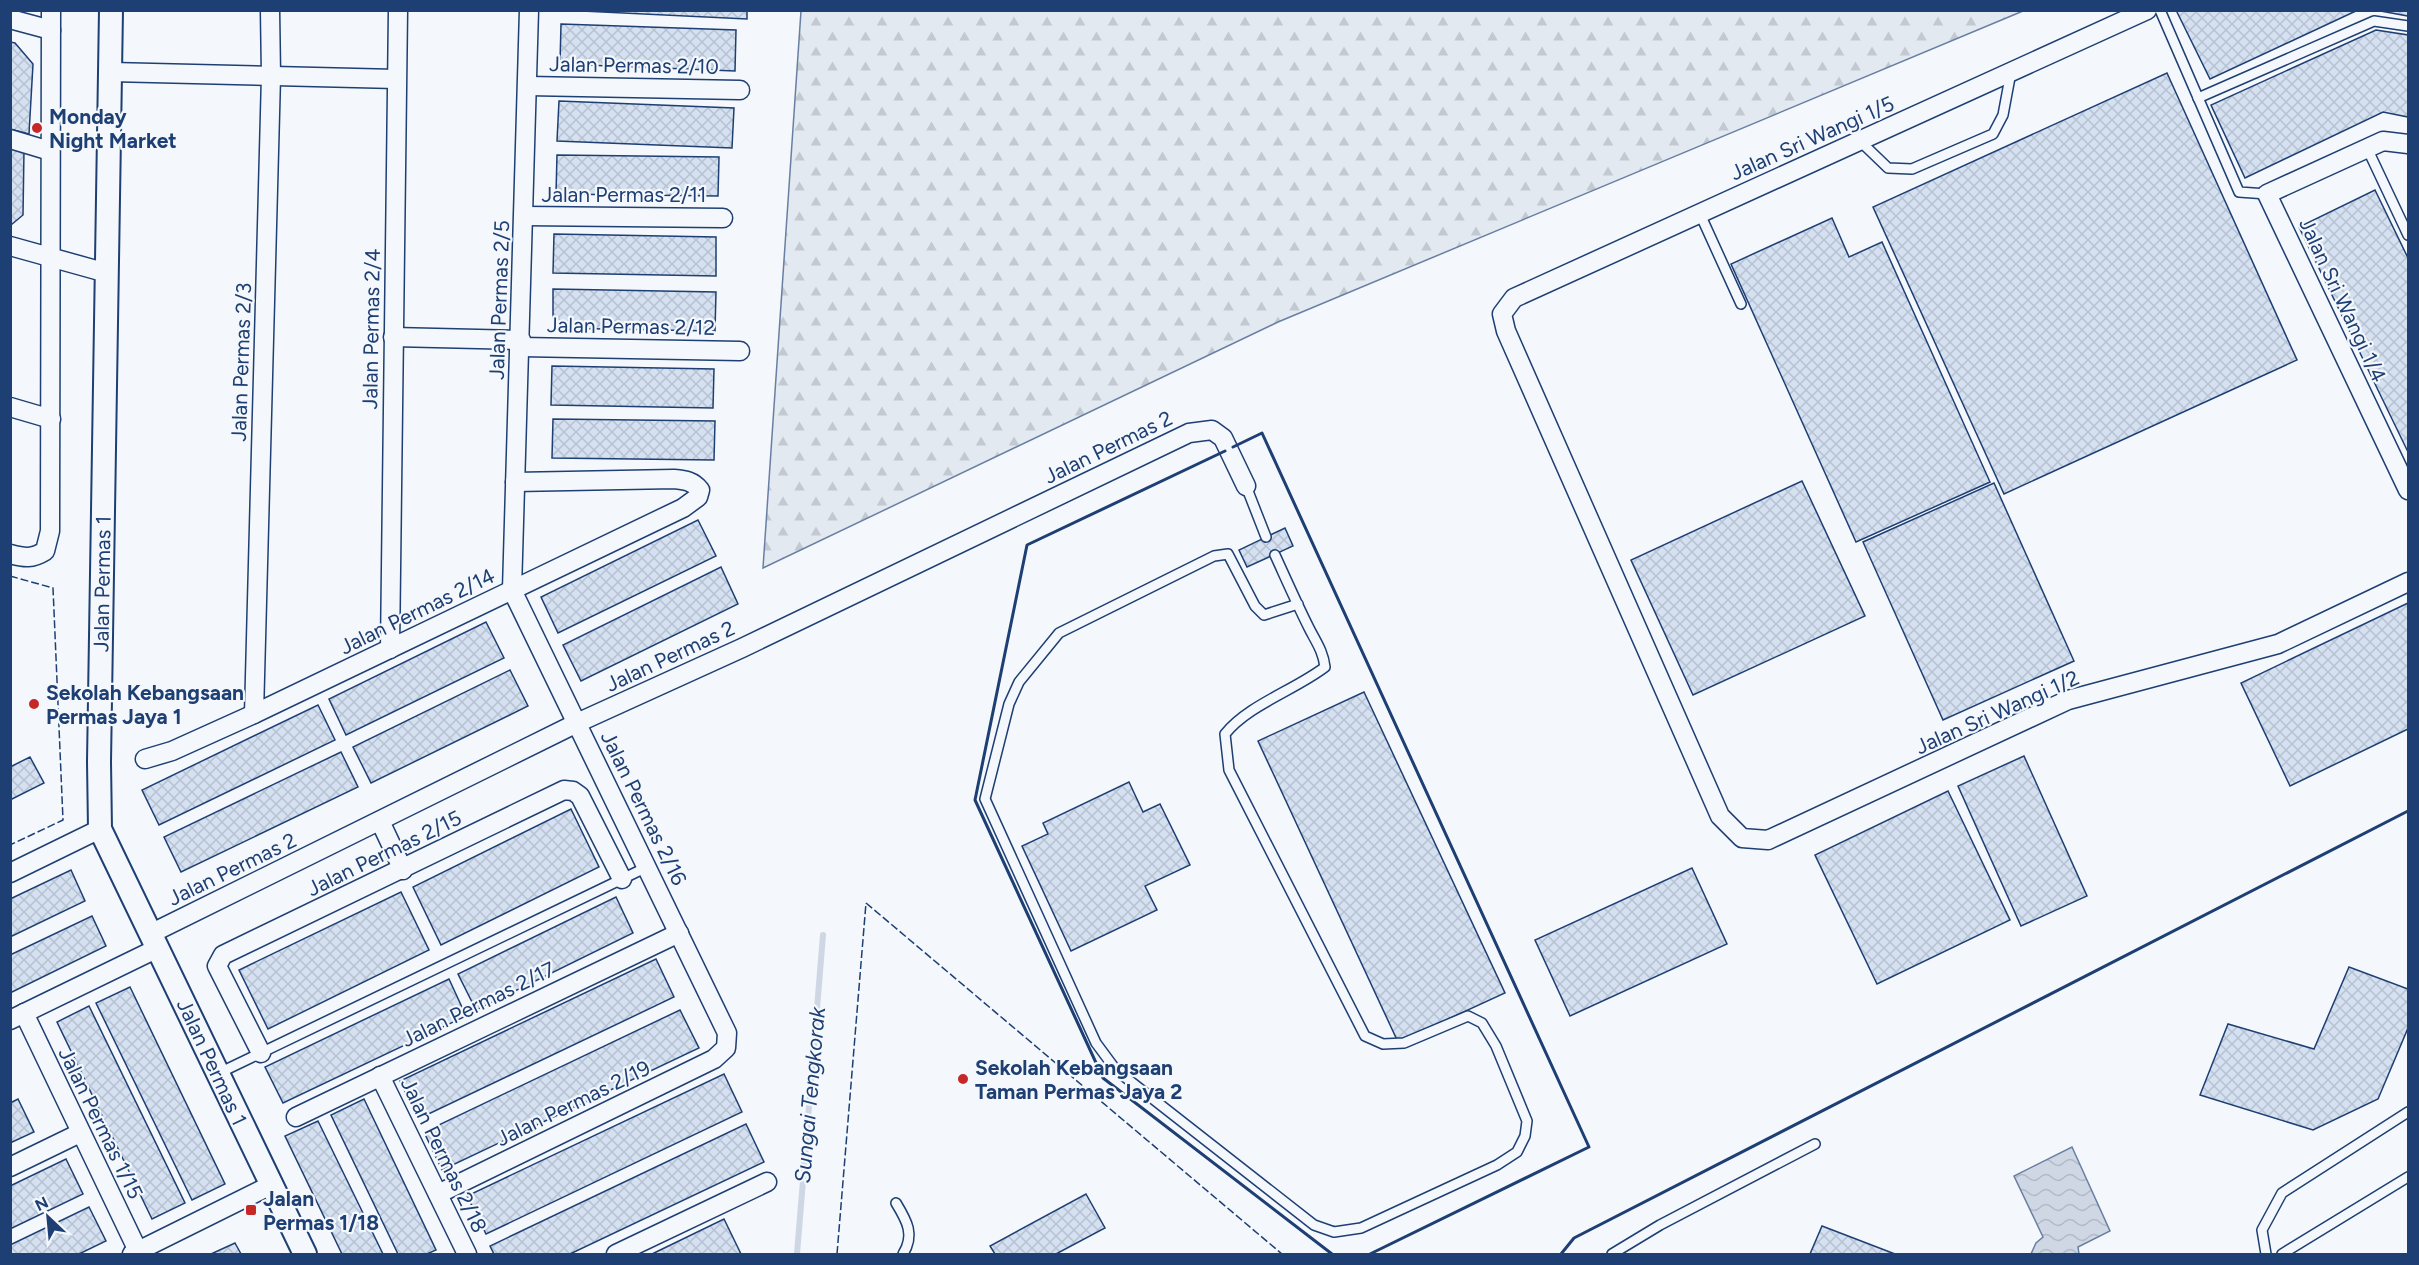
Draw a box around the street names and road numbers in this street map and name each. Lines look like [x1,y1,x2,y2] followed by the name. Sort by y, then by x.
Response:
[549,51,719,79] street label: Jalan Permas 2/10
[1726,91,1898,185] street label: Jalan Sri Wangi 1/5
[541,182,707,207] street label: Jalan Permas 2/11
[2294,214,2392,386] street label: Jalan Sri Wangi 1/4
[484,220,514,380] street label: Jalan Permas 2/5
[357,248,385,410] street label: Jalan Permas 2/4
[226,282,256,442] street label: Jalan Permas 2/3
[547,312,715,340] street label: Jalan Permas 2/12
[1040,405,1176,489] street label: Jalan Permas 2
[88,516,116,652] street label: Jalan Permas 1
[335,563,499,659] street label: Jalan Permas 2/14
[601,615,739,697] street label: Jalan Permas 2
[1911,665,2083,759] street label: Jalan Sri Wangi 1/2
[596,727,692,889] street label: Jalan Permas 2/16
[303,805,465,901] street label: Jalan Permas 2/15
[164,827,300,911] street label: Jalan Permas 2
[397,956,559,1052] street label: Jalan Permas 2/17
[172,995,252,1129] street label: Jalan Permas 1
[54,1043,148,1203] street label: Jalan Permas 1/15
[492,1055,654,1151] street label: Jalan Permas 2/19
[396,1073,492,1237] street label: Jalan Permas 2/18

